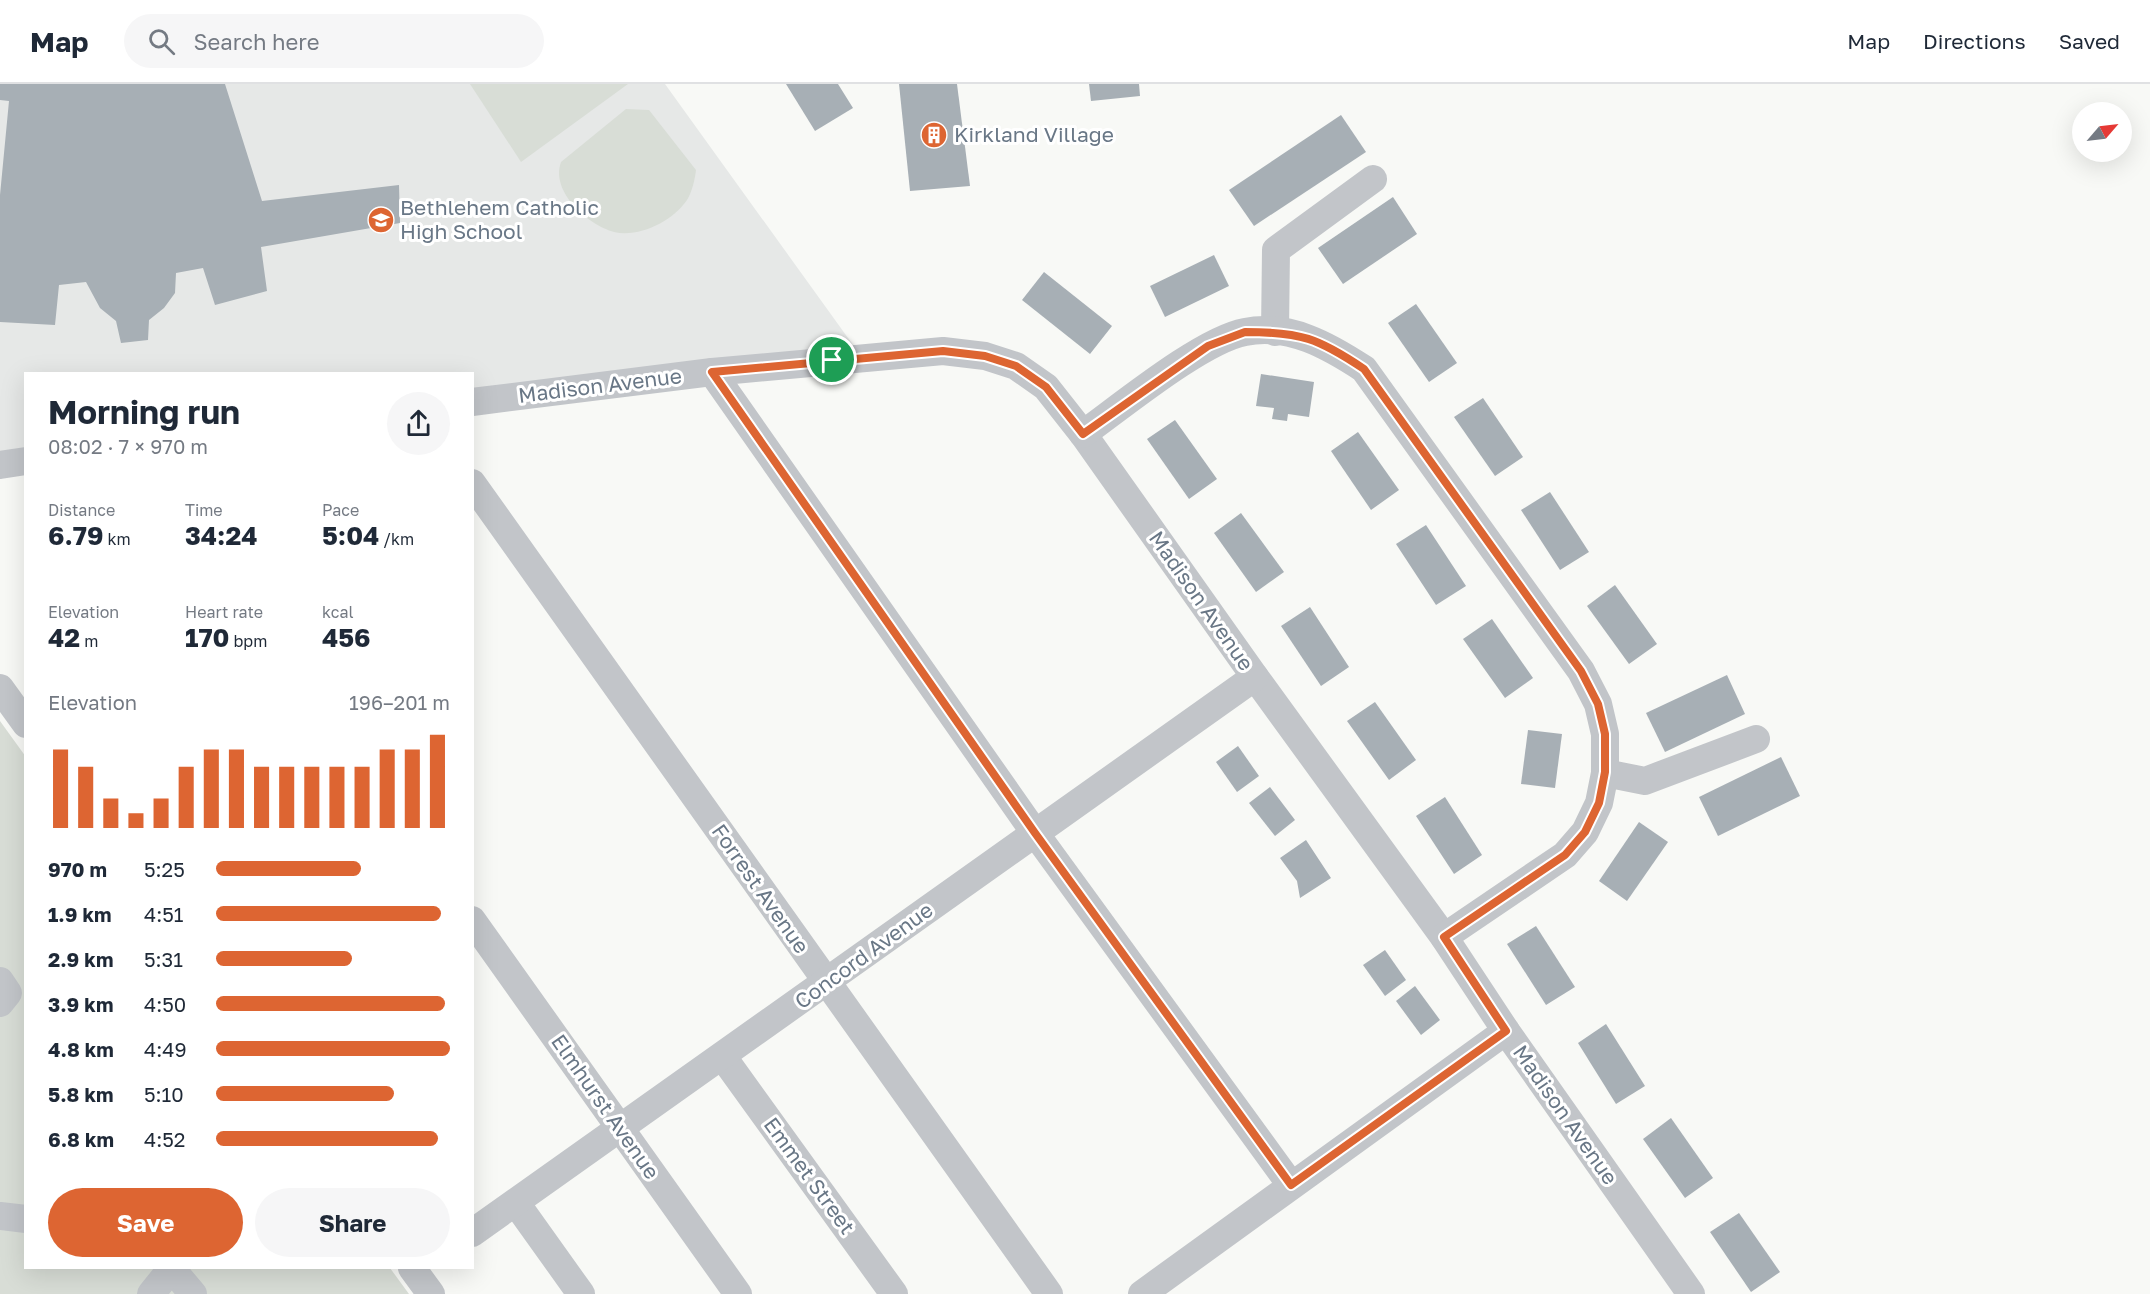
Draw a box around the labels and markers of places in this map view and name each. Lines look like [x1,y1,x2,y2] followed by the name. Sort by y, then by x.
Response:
[919,120,949,150] building icon: Kirkland Village
[954,121,1114,147] place label: Kirkland Village
[400,194,599,244] place label: Bethlehem Catholic High School
[366,205,396,235] school or university icon: Bethlehem Catholic High School
[806,334,857,385] pin

